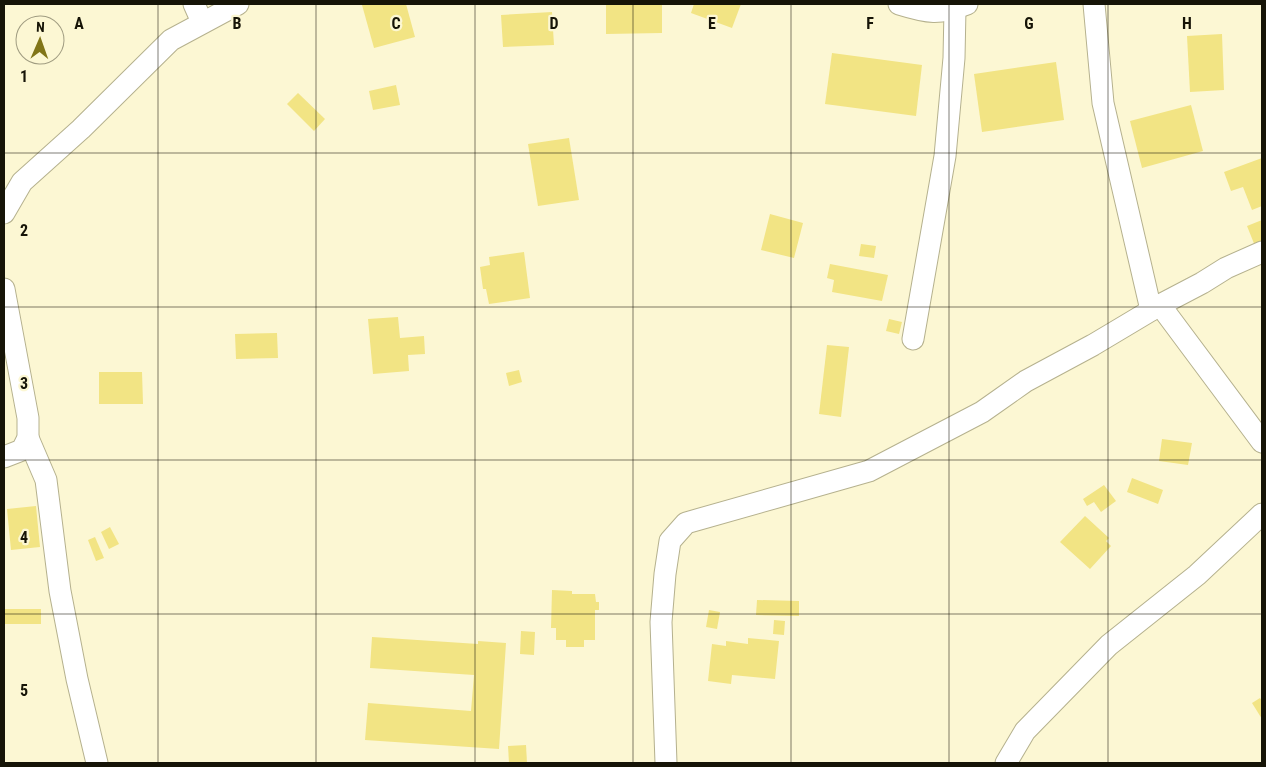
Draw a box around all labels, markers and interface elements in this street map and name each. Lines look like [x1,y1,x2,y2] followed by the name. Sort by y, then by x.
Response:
[74,14,84,33] text: A
[233,14,242,33] text: B
[391,14,401,33] text: C
[549,14,559,33] text: D
[708,14,716,33] text: E
[866,14,874,33] text: F
[1024,14,1034,33] text: G
[1182,14,1192,33] text: H
[15,15,65,65] north arrow
[36,19,45,35] text: N
[20,67,28,86] text: 1
[20,221,28,240] text: 2
[20,374,28,393] text: 3
[20,528,28,547] text: 4
[20,681,28,700] text: 5

